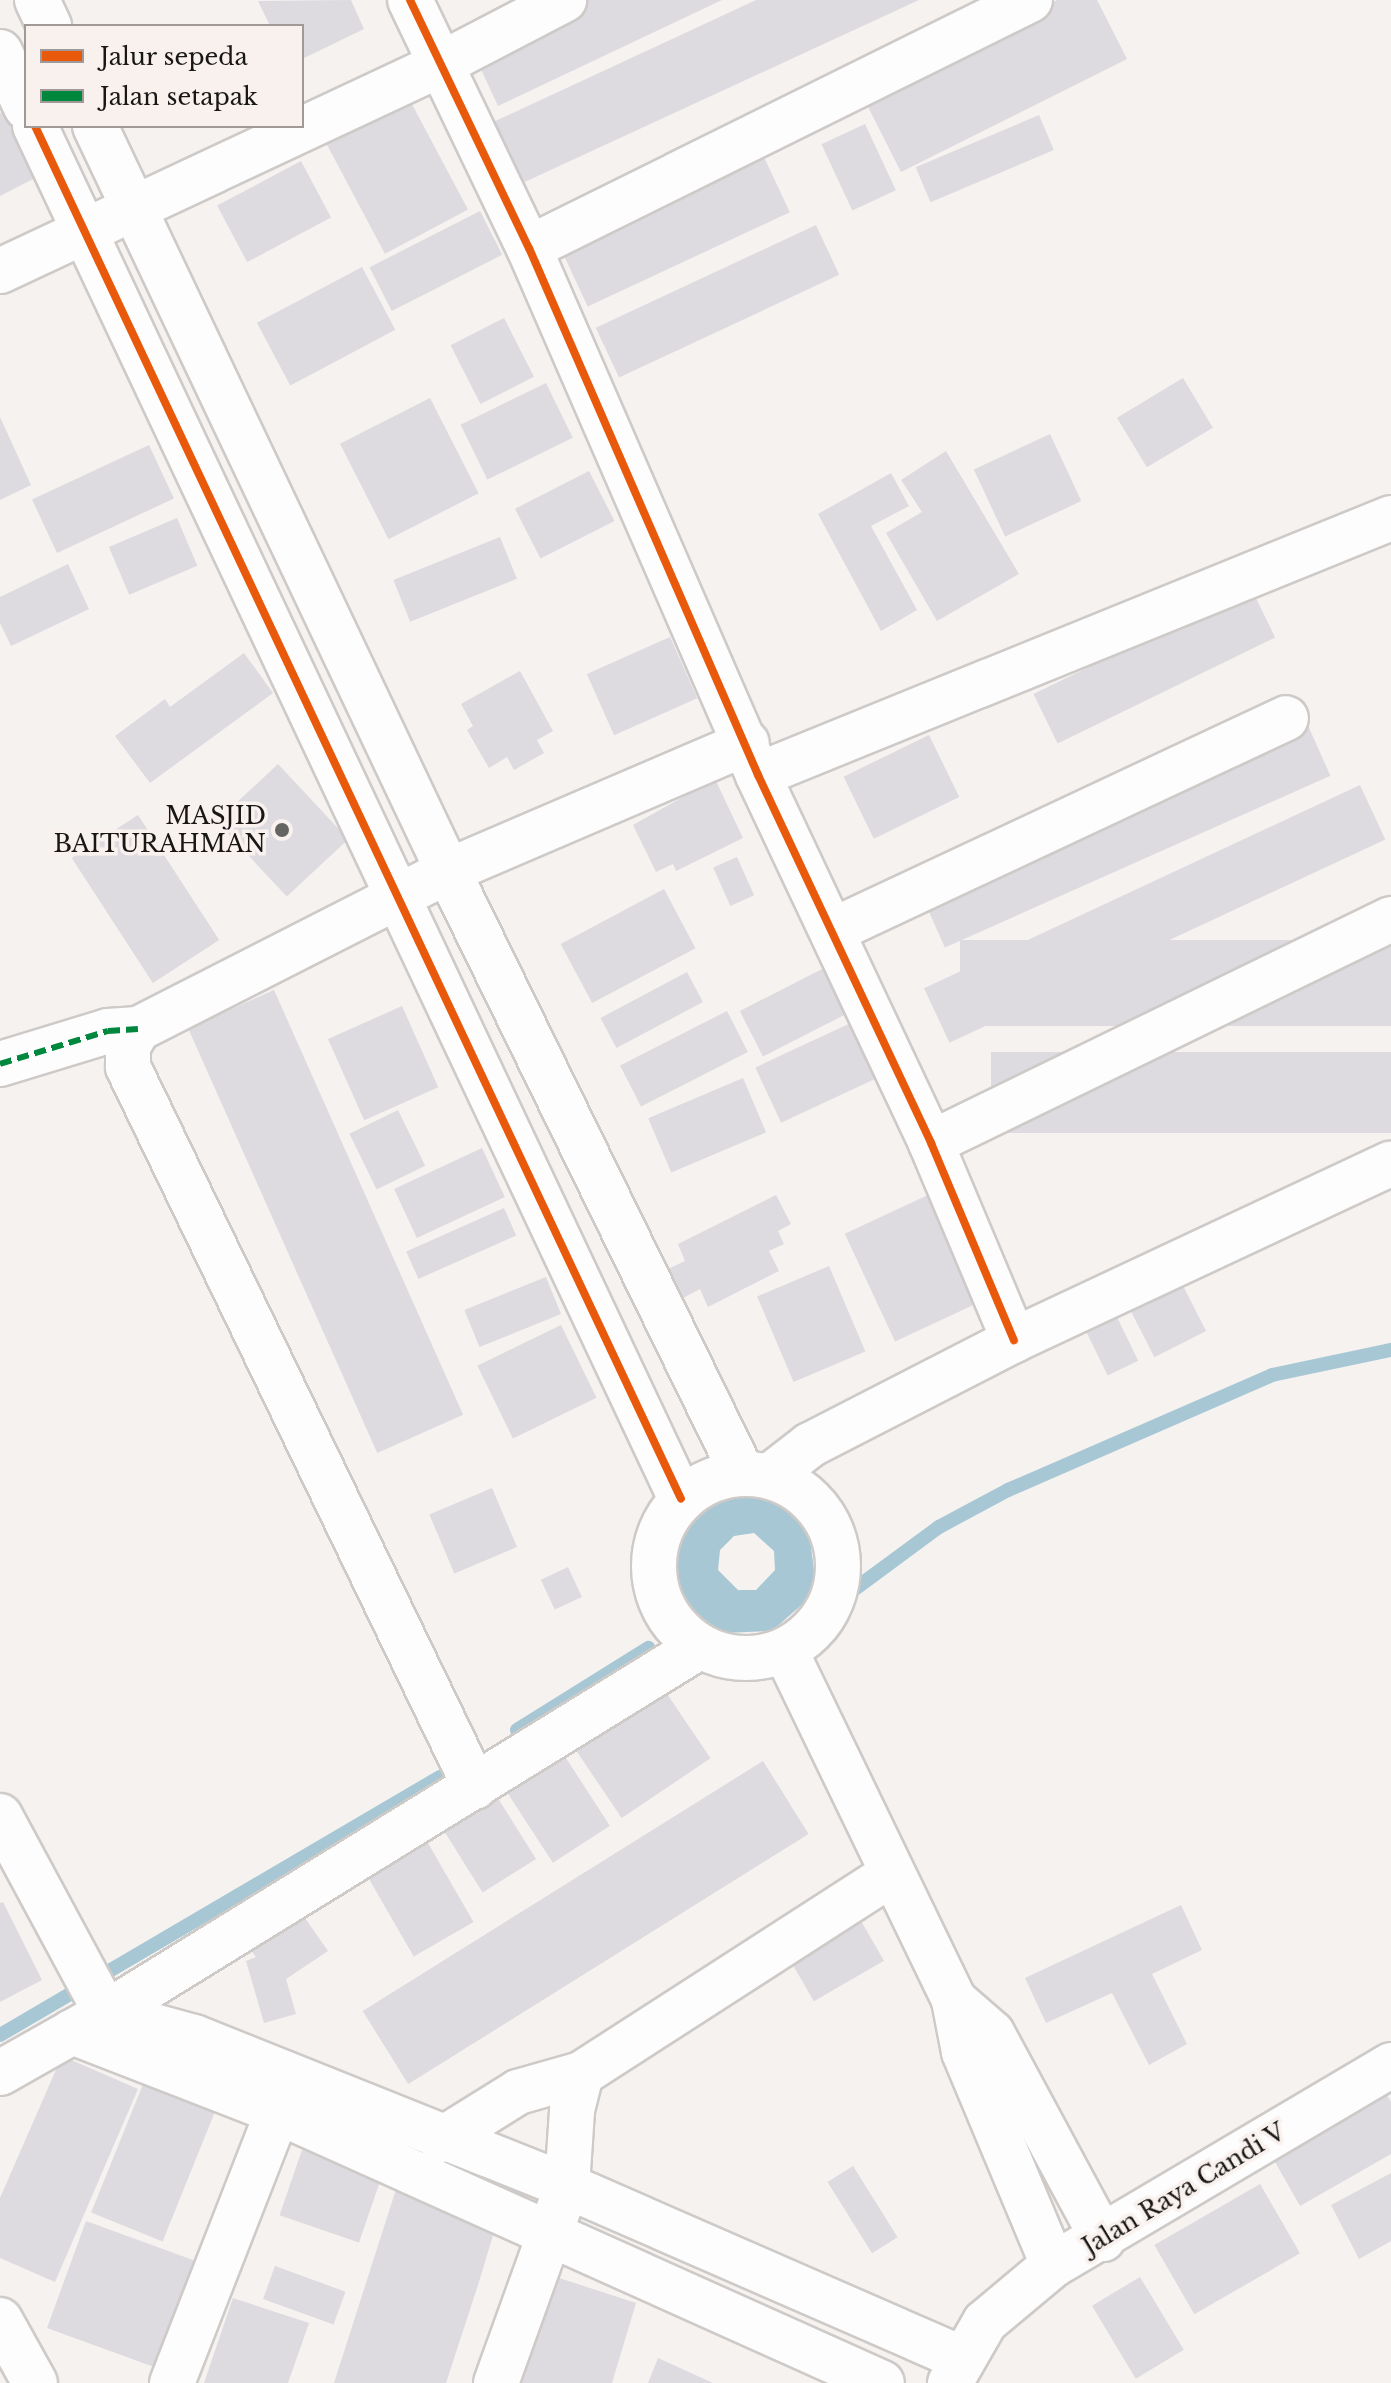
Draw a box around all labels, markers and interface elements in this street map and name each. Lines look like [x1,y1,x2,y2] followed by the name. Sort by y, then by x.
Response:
[24,24,304,128] legend
[100,42,248,71] text: Jalur sepeda
[100,82,258,111] text: Jalan setapak
[54,802,266,858] place label: MASJID BAITURAHMAN
[273,821,291,839] marker: MASJID BAITURAHMAN
[1077,2117,1291,2261] street label: Jalan Raya Candi V

